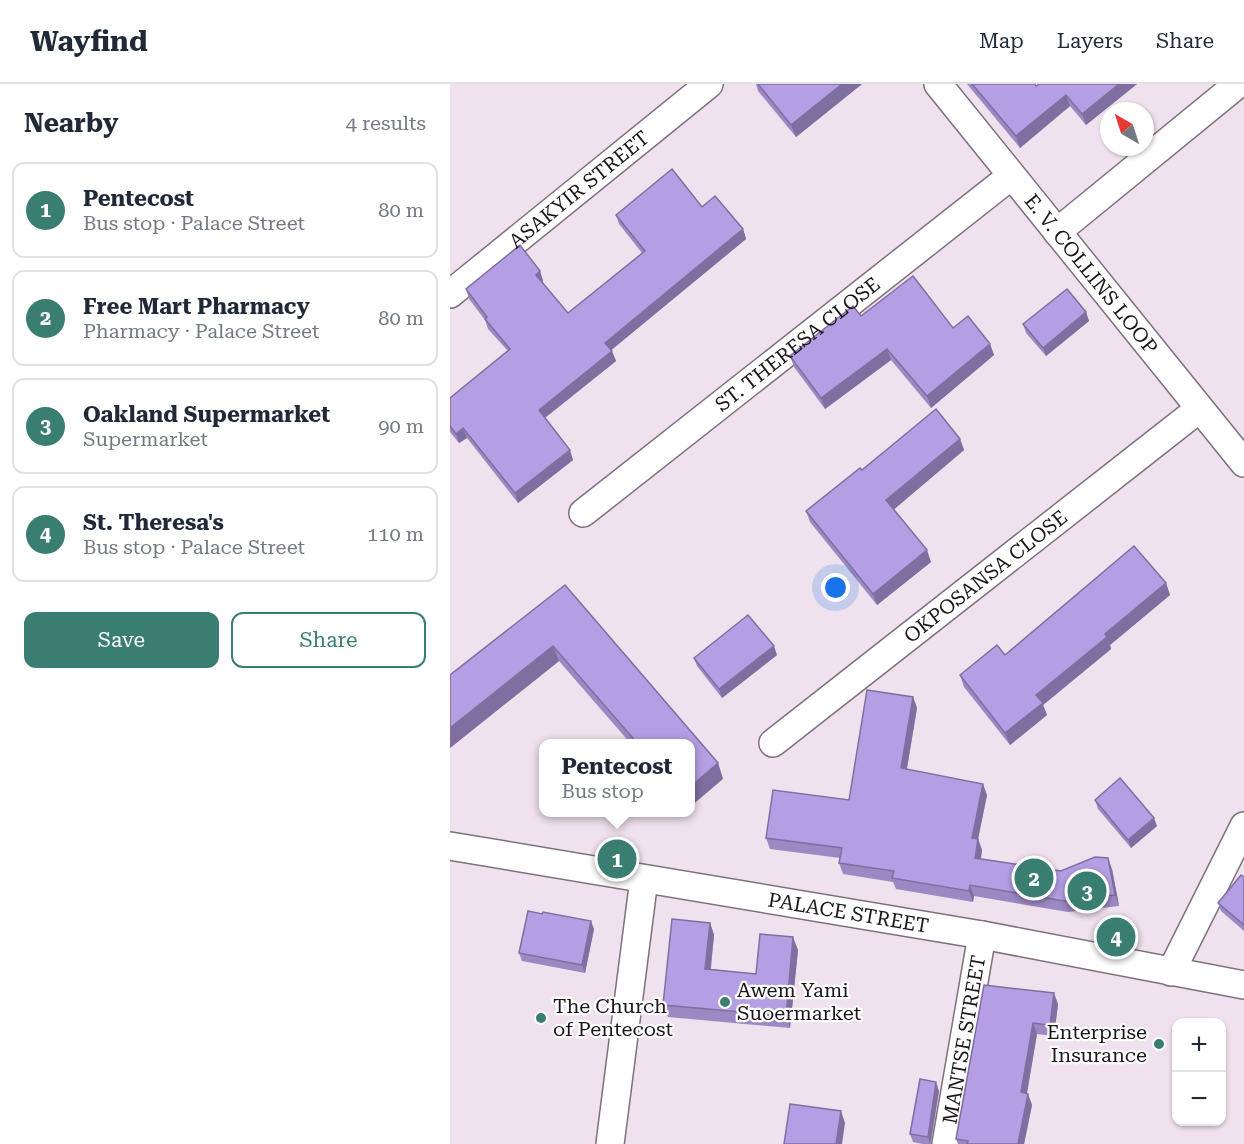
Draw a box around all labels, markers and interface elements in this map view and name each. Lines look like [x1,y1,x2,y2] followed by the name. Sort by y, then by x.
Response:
[30,25,148,58] text: Wayfind
[979,29,1024,53] text: Map
[1057,29,1123,53] text: Layers
[1156,29,1214,53] text: Share
[1100,102,1154,156] north arrow
[24,108,118,138] text: Nearby
[346,111,426,135] text: 4 results
[504,125,654,253] street label: ASAKYIR STREET
[83,186,194,211] text: Pentecost
[1020,189,1163,359] street label: E. V. COLLINS LOOP
[40,198,51,222] text: 1
[378,198,424,222] text: 80 m
[83,211,305,235] text: Bus stop · Palace Street
[710,272,885,416] street label: ST. THERESA CLOSE
[83,294,310,319] text: Free Mart Pharmacy
[40,306,51,330] text: 2
[378,306,424,330] text: 80 m
[83,319,319,343] text: Pharmacy · Palace Street
[83,402,330,427] text: Oakland Supermarket
[40,414,51,438] text: 3
[378,414,424,438] text: 90 m
[83,427,208,451] text: Supermarket
[899,505,1072,648] street label: OKPOSANSA CLOSE
[83,510,224,535] text: St. Theresa's
[40,522,51,546] text: 4
[367,522,424,546] text: 110 m
[83,535,305,559] text: Bus stop · Palace Street
[821,573,850,602] your location
[24,612,219,668] button: Save
[231,612,426,668] button: Share
[539,739,695,817] popup
[562,754,672,779] text: Pentecost
[562,779,644,803] text: Bus stop
[598,836,636,882] pin: 1
[1014,856,1054,900] pin: 2
[1068,868,1106,914] pin: 3
[766,887,931,938] street label: PALACE STREET
[1096,914,1136,960] pin: 4
[938,953,990,1126] street label: MANTSE STREET
[737,978,862,1025] place label: Awem Yami Suoermarket
[553,994,673,1041] place label: The Church of Pentecost
[718,995,732,1009] marker: Awem Yami Suoermarket
[534,1011,548,1025] marker: The Church of Pentecost
[1172,1018,1226,1126] map controls
[1172,1018,1226,1072] button: +
[1047,1020,1147,1067] place label: Enterprise Insurance
[1152,1037,1166,1051] marker: Enterprise Insurance
[1172,1072,1226,1126] button: −

